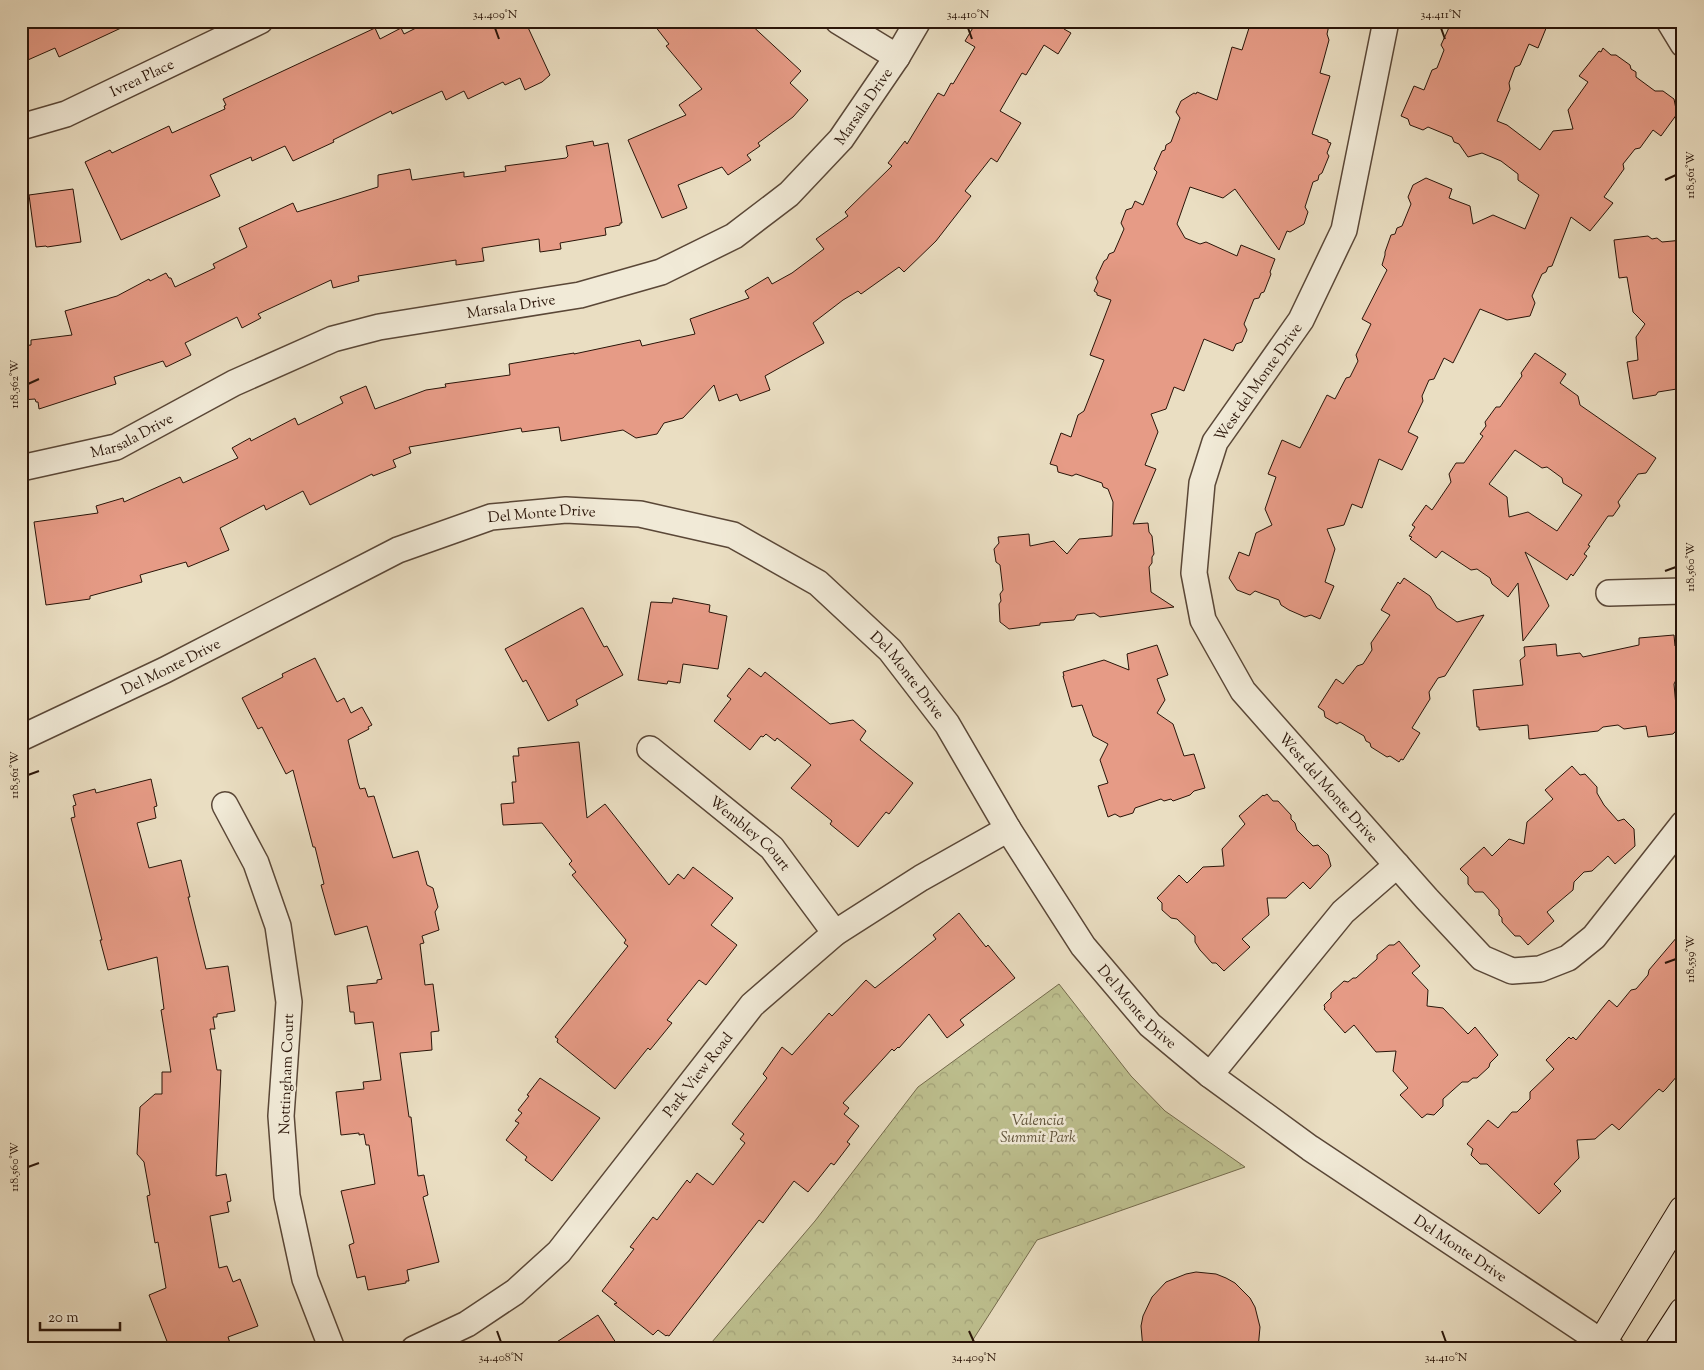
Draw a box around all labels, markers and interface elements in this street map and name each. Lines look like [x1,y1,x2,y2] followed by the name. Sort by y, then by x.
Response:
[473,6,518,24] text: 34.409°N
[947,6,990,24] text: 34.410°N
[1421,6,1462,24] text: 34.411°N
[107,55,178,103] street label: Ivrea Place
[831,64,898,150] street label: Marsala Drive
[1682,151,1700,199] text: 118.561°W
[465,290,557,325] street label: Marsala Drive
[1210,319,1308,447] street label: West del Monte Drive
[6,359,24,408] text: 118.562°W
[89,409,177,464] street label: Marsala Drive
[487,501,596,529] street label: Del Monte Drive
[1682,541,1700,592] text: 118.560°W
[864,627,949,724] street label: Del Monte Drive
[118,634,225,701] street label: Del Monte Drive
[1273,729,1382,848] street label: West del Monte Drive
[6,751,24,799] text: 118.561°W
[704,792,794,876] street label: Wembley Court
[1682,935,1700,983] text: 118.559°W
[1092,961,1180,1055] street label: Del Monte Drive
[275,1013,300,1135] street label: Nottingham Court
[659,1028,739,1122] street label: Park View Road
[1000,1111,1076,1149] park label: Valencia Summit Park
[6,1141,24,1192] text: 118.560°W
[1409,1211,1511,1288] street label: Del Monte Drive
[40,1300,120,1332] scale bar
[48,1308,79,1329] text: 20 m
[479,1349,524,1367] text: 34.408°N
[952,1349,997,1367] text: 34.409°N
[1425,1349,1468,1367] text: 34.410°N

